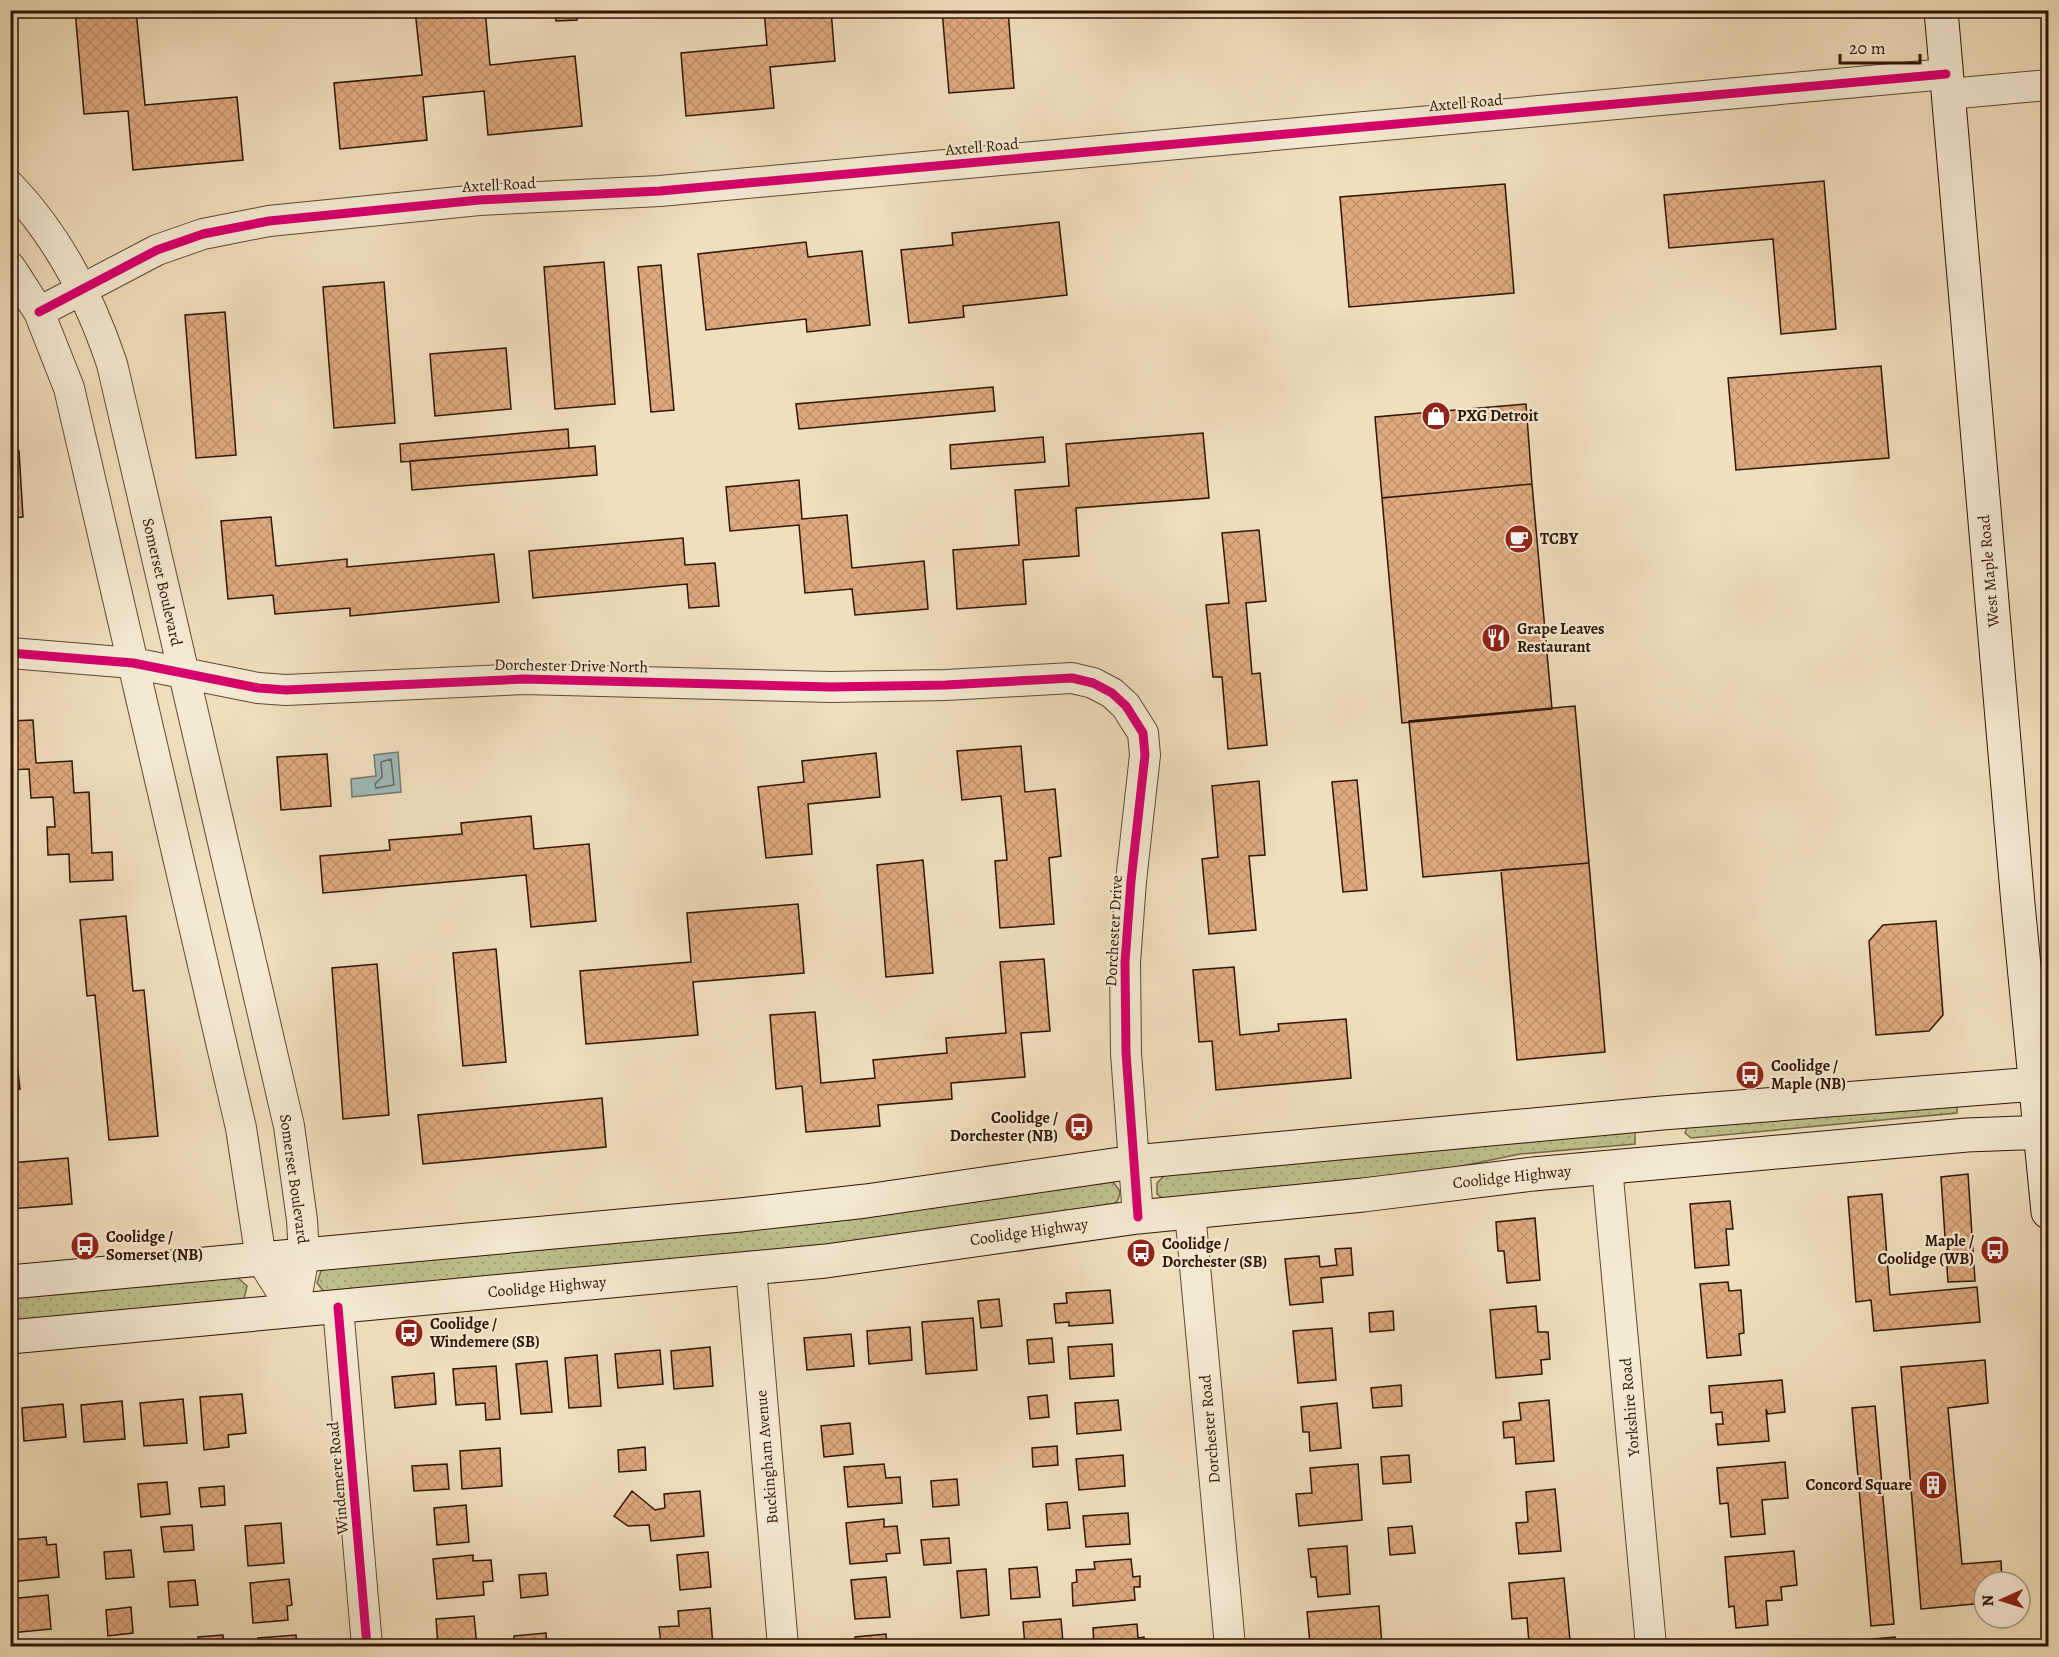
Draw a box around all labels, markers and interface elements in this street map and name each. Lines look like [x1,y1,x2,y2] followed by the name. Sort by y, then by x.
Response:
[1840,27,1920,65] scale bar
[1849,36,1886,60] text: 20 m
[1427,89,1504,117] street label: Axtell Road
[943,133,1020,161] street label: Axtell Road
[461,172,537,198] street label: Axtell Road
[1420,400,1452,432] shop icon: PXG Detroit
[1457,405,1539,427] place label: PXG Detroit
[1973,514,2005,629] street label: West Maple Road
[137,516,188,649] street label: Somerset Boulevard
[1503,523,1535,555] cafe icon: TCBY
[1540,528,1579,550] place label: TCBY
[1517,618,1605,658] place label: Grape Leaves Restaurant
[1480,622,1512,654] restaurant icon: Grape Leaves Restaurant
[494,654,649,678] street label: Dorchester Drive North
[1100,875,1128,987] street label: Dorchester Drive
[1771,1055,1846,1095] place label: Coolidge / Maple (NB)
[1734,1059,1766,1091] bus stop icon: Coolidge / Maple (NB)
[950,1107,1059,1147] place label: Coolidge / Dorchester (NB)
[1063,1111,1095,1143] bus stop icon: Coolidge / Dorchester (NB)
[274,1113,314,1246] street label: Somerset Boulevard
[1452,1160,1573,1194] street label: Coolidge Highway
[969,1213,1090,1251] street label: Coolidge Highway
[106,1226,203,1266] place label: Coolidge / Somerset (NB)
[69,1230,101,1262] bus stop icon: Coolidge / Somerset (NB)
[1877,1230,1975,1270] place label: Maple / Coolidge (WB)
[1162,1233,1267,1273] place label: Coolidge / Dorchester (SB)
[1979,1234,2011,1266] bus stop icon: Maple / Coolidge (WB)
[1125,1237,1157,1269] bus stop icon: Coolidge / Dorchester (SB)
[487,1271,608,1303] street label: Coolidge Highway
[429,1313,540,1353] place label: Coolidge / Windemere (SB)
[393,1317,425,1349] bus stop icon: Coolidge / Windemere (SB)
[1615,1356,1645,1458] street label: Yorkshire Road
[1194,1373,1226,1484] street label: Dorchester Road
[750,1389,784,1525] street label: Buckingham Avenue
[322,1420,354,1536] street label: Windemere Road
[1917,1469,1949,1501] building icon: Concord Square
[1806,1474,1912,1496] place label: Concord Square
[1972,1570,2032,1630] north arrow
[1977,1594,1999,1607] text: N

